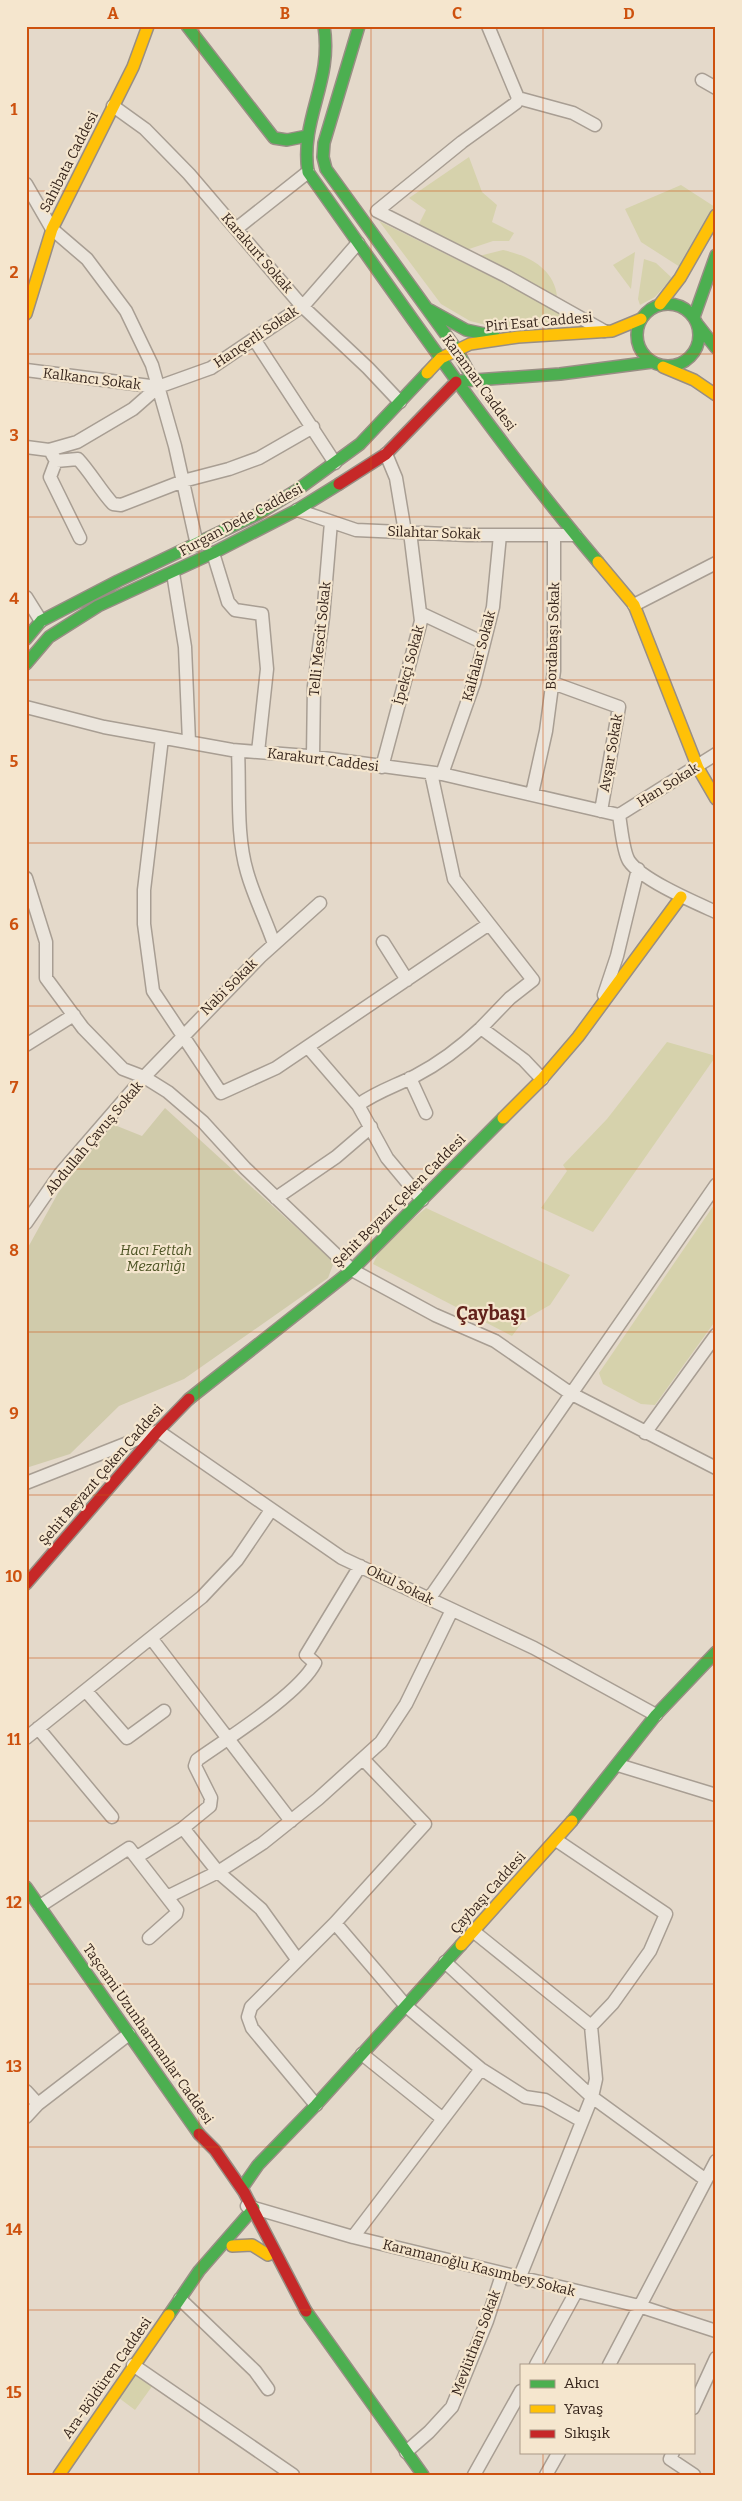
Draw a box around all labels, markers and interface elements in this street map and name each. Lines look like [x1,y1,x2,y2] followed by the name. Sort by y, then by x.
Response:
[107,4,119,23] text: A
[280,4,290,23] text: B
[452,4,462,23] text: C
[623,4,635,23] text: D
[11,100,18,119] text: 1
[36,109,102,215] street label: Sahibata Caddesi
[218,210,296,296] street label: Karakurt Sokak
[9,263,19,282] text: 2
[210,302,302,372] street label: Hançerli Sokak
[485,309,593,335] street label: Piri Esat Caddesi
[438,332,520,434] street label: Karaman Caddesi
[42,365,142,393] street label: Kalkancı Sokak
[9,426,19,445] text: 3
[176,480,306,560] street label: Furgan Dede Caddesi
[387,523,481,543] street label: Silahtar Sokak
[306,581,334,697] street label: Telli Mescit Sokak
[543,582,563,690] street label: Bordabaşı Sokak
[9,589,19,608] text: 4
[459,609,499,703] street label: Kalfalar Sokak
[390,623,428,707] street label: İpekçi Sokak
[596,712,626,793] street label: Avşar Sokak
[266,745,380,775] street label: Karakurt Caddesi
[10,752,19,771] text: 5
[634,759,702,811] street label: Han Sokak
[9,915,19,934] text: 6
[197,955,261,1019] street label: Nabi Sokak
[10,1078,19,1097] text: 7
[41,1078,147,1198] street label: Abdullah Çavuş Sokak
[329,1131,469,1271] street label: Şehit Beyazıt Çeken Caddesi
[9,1241,19,1260] text: 8
[120,1242,192,1275] park label: Hacı Fettah Mezarlığı
[456,1302,526,1325] district label: Çaybaşı
[35,1401,167,1549] street label: Şehit Beyazıt Çeken Caddesi
[9,1404,19,1423] text: 9
[363,1561,437,1609] street label: Okul Sokak
[5,1567,23,1586] text: 10
[7,1730,21,1749] text: 11
[447,1849,529,1937] street label: Çaybaşı Caddesi
[6,1893,22,1912] text: 12
[79,1941,217,2127] street label: Taşcami Uzunharmanlar Caddesi
[6,2057,22,2076] text: 13
[6,2220,23,2239] text: 14
[381,2236,577,2300] street label: Karamanoğlu Kasımbey Sokak
[448,2288,504,2398] street label: Mevlüthan Sokak
[59,2314,155,2442] street label: Ara-Böldüren Caddesi
[520,2364,694,2454] legend
[564,2374,600,2392] text: Akıcı
[6,2383,22,2402] text: 15
[564,2400,603,2418] text: Yavaş
[564,2424,611,2442] text: Sıkışık

